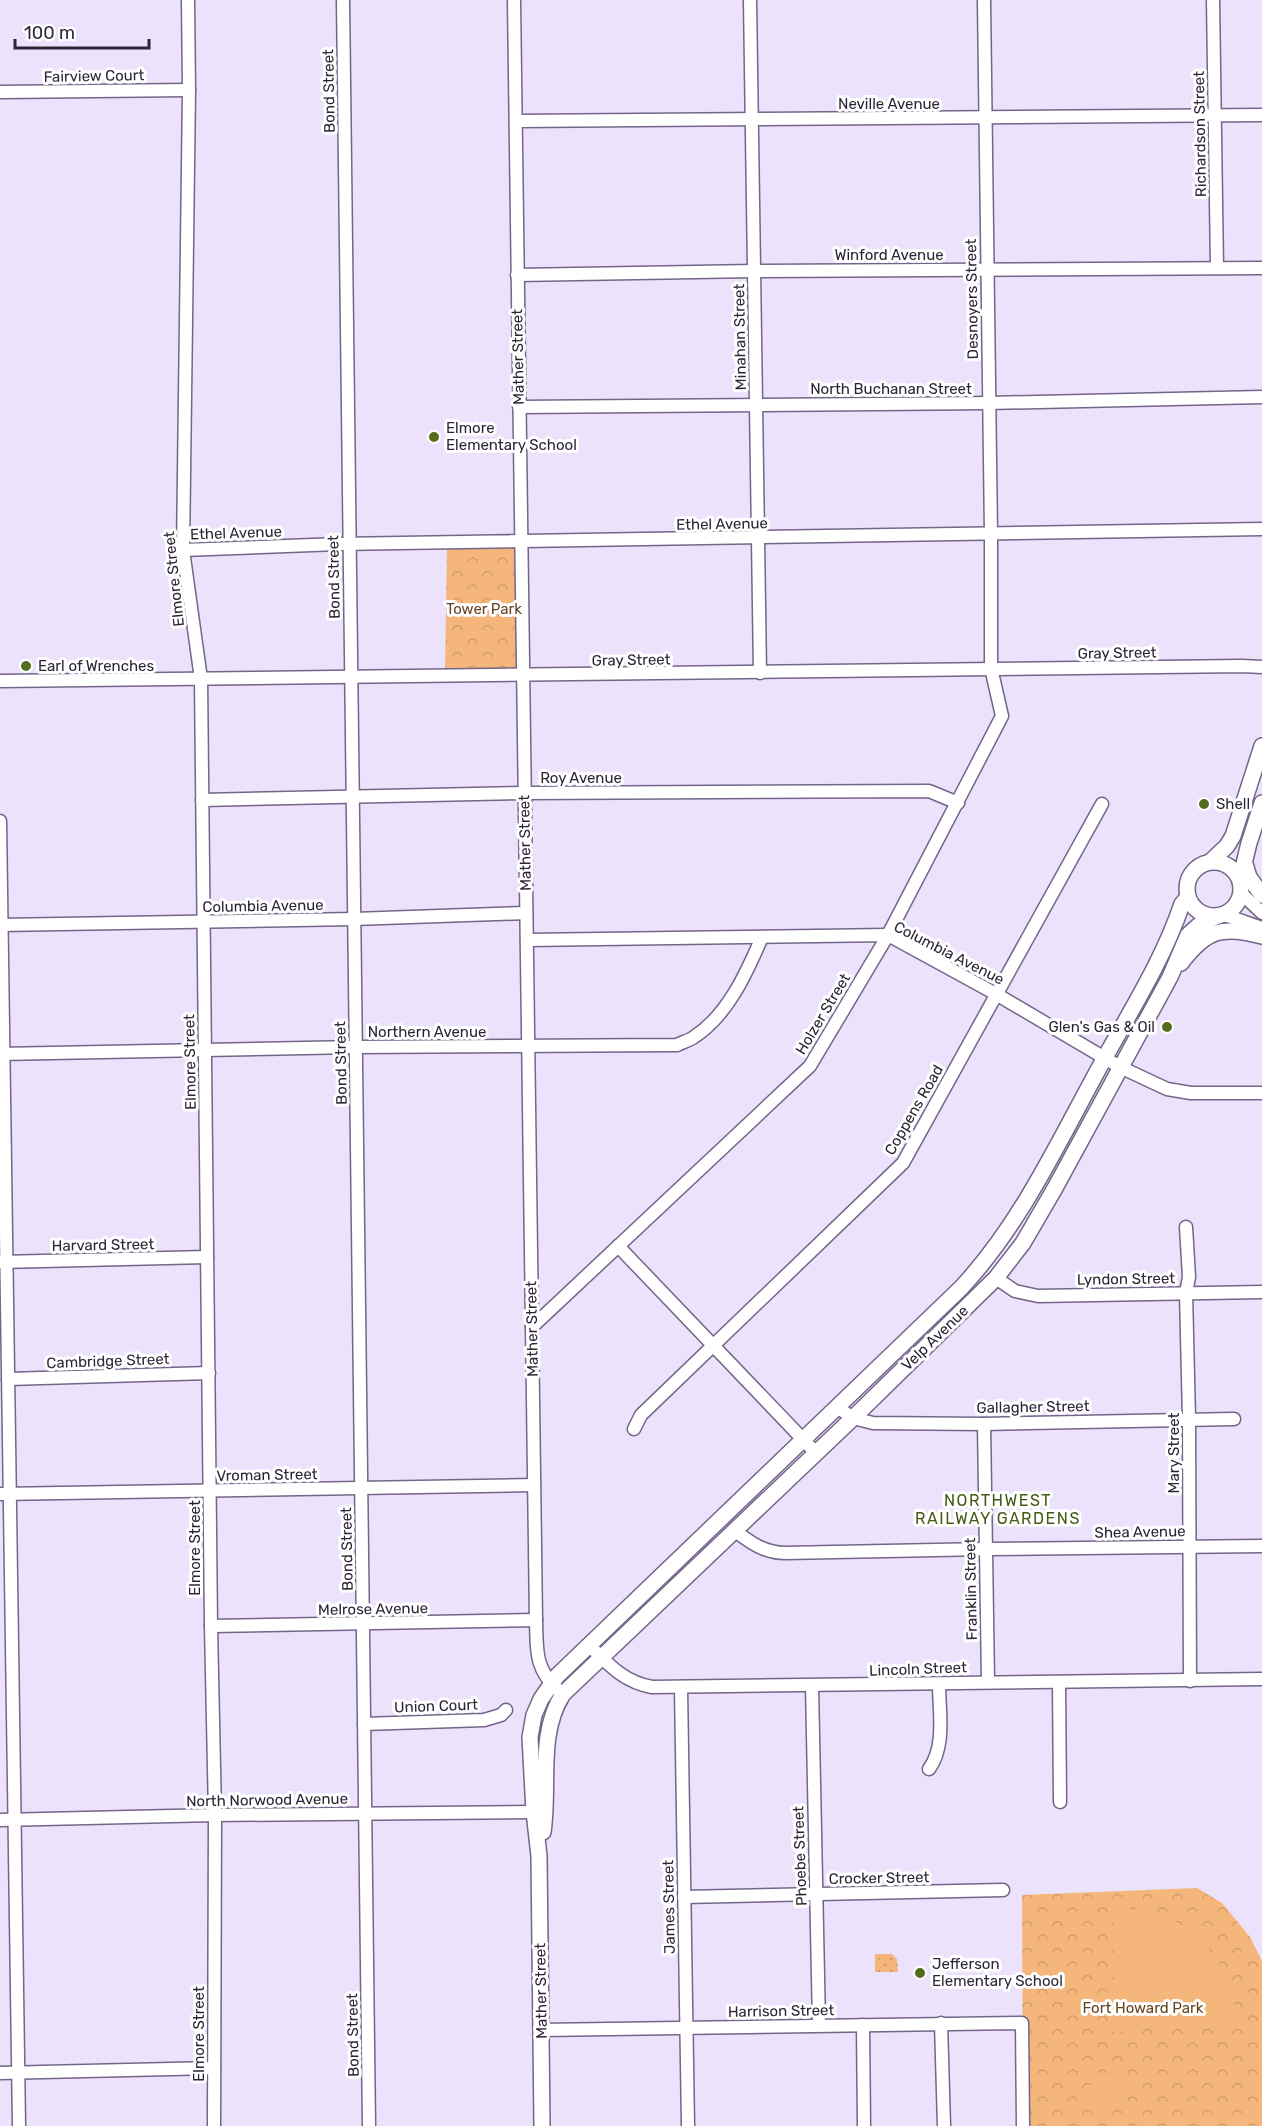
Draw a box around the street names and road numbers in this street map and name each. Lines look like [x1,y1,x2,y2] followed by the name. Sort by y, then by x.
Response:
[319,49,339,133] street label: Bond Street
[44,66,145,86] street label: Fairview Court
[1190,71,1210,197] street label: Richardson Street
[838,95,940,113] street label: Neville Avenue
[962,238,982,359] street label: Desnoyers Street
[834,246,944,264] street label: Winford Avenue
[730,283,750,390] street label: Minahan Street
[508,309,528,405] street label: Mather Street
[810,380,972,398] street label: North Buchanan Street
[676,514,768,534] street label: Ethel Avenue
[190,522,282,544] street label: Ethel Avenue
[160,530,188,628] street label: Elmore Street
[324,535,344,619] street label: Bond Street
[1077,643,1157,663] street label: Gray Street
[591,650,671,670] street label: Gray Street
[540,769,622,787] street label: Roy Avenue
[515,795,535,891] street label: Mather Street
[202,896,324,916] street label: Columbia Avenue
[891,917,1007,989] street label: Columbia Avenue
[792,970,854,1058] street label: Holzer Street
[180,1014,200,1110] street label: Elmore Street
[331,1021,351,1105] street label: Bond Street
[368,1023,486,1041] street label: Northern Avenue
[881,1062,947,1158] street label: Coppens Road
[52,1235,155,1255] street label: Harvard Street
[1077,1269,1175,1289] street label: Lyndon Street
[522,1281,542,1377] street label: Mather Street
[898,1302,972,1374] street label: Velp Avenue
[46,1350,170,1372] street label: Cambridge Street
[976,1397,1090,1417] street label: Gallagher Street
[1165,1412,1183,1493] street label: Mary Street
[216,1465,318,1485] street label: Vroman Street
[186,1500,204,1596] street label: Elmore Street
[337,1507,357,1591] street label: Bond Street
[1094,1522,1186,1542] street label: Shea Avenue
[961,1537,981,1640] street label: Franklin Street
[318,1599,428,1619] street label: Melrose Avenue
[869,1658,967,1680] street label: Lincoln Street
[394,1696,478,1716] street label: Union Court
[186,1790,348,1810] street label: North Norwood Avenue
[789,1806,811,1906] street label: Phoebe Street
[659,1860,679,1954] street label: James Street
[829,1868,930,1888] street label: Crocker Street
[531,1943,551,2039] street label: Mather Street
[190,1986,208,2082] street label: Elmore Street
[343,1993,363,2077] street label: Bond Street
[728,2001,834,2021] street label: Harrison Street

